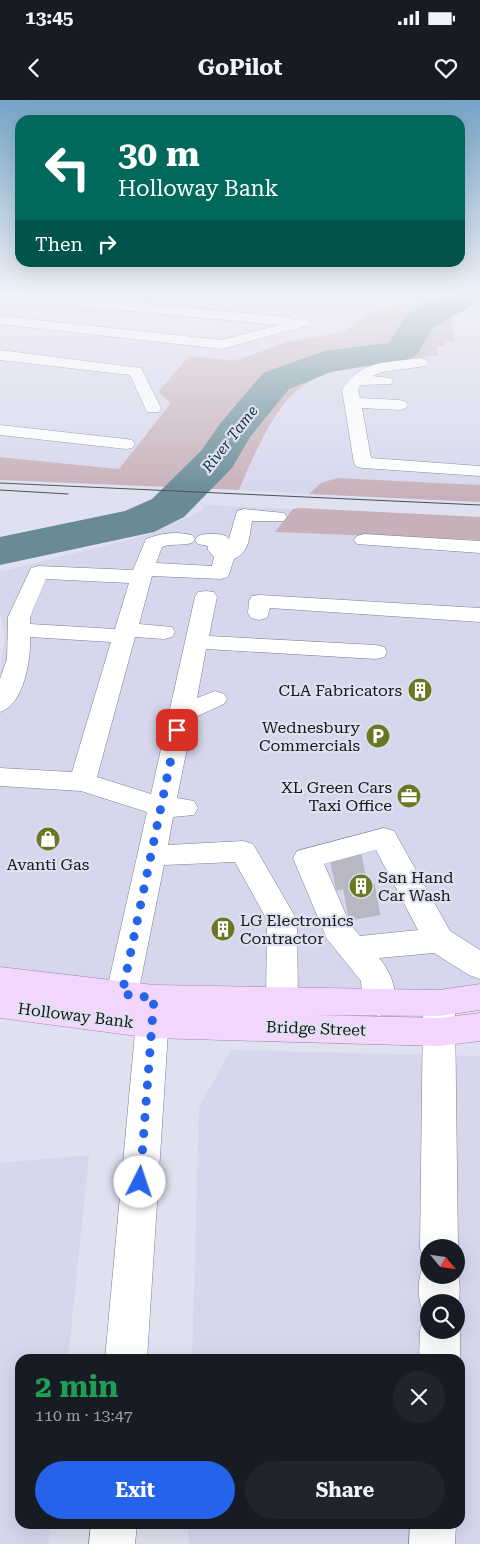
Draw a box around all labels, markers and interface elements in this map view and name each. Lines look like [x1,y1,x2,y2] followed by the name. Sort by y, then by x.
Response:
[25,6,74,29] text: 13:45
[20,54,48,82] icon: back
[432,54,460,82] icon: heart
[198,55,282,80] text: GoPilot
[118,134,200,175] text: 30 m
[35,135,100,200] icon: left
[118,176,278,201] text: Holloway Bank
[93,230,121,258] icon: right
[35,233,83,256] text: Then
[198,402,262,477] water label: River Tame
[407,677,433,703] building icon: CLA Fabricators
[279,681,402,700] place label: CLA Fabricators
[156,709,198,751] pin
[163,716,191,744] icon: arrive
[259,718,361,755] place label: Wednesbury Commercials
[365,723,391,749] parking icon: Wednesbury Commercials
[281,778,392,815] place label: XL Green Cars Taxi Office
[396,783,422,809] office icon: XL Green Cars Taxi Office
[35,826,61,852] shop icon: Avanti Gas
[7,855,90,874] place label: Avanti Gas
[378,868,454,905] place label: San Hand Car Wash
[348,873,374,899] building icon: San Hand Car Wash
[240,911,354,948] place label: LG Electronics Contractor
[210,916,236,942] building icon: LG Electronics Contractor
[17,999,135,1032] street label: Holloway Bank
[266,1017,366,1040] street label: Bridge Street
[113,1155,165,1207] position arrow
[420,1239,465,1284] north arrow
[420,1239,465,1339] map controls
[420,1294,465,1339] button: search
[35,1369,118,1404] text: 2 min
[393,1371,445,1423] button: close
[35,1406,133,1425] text: 110 m · 13:47
[35,1461,235,1519] button: Exit
[245,1461,445,1519] button: Share

